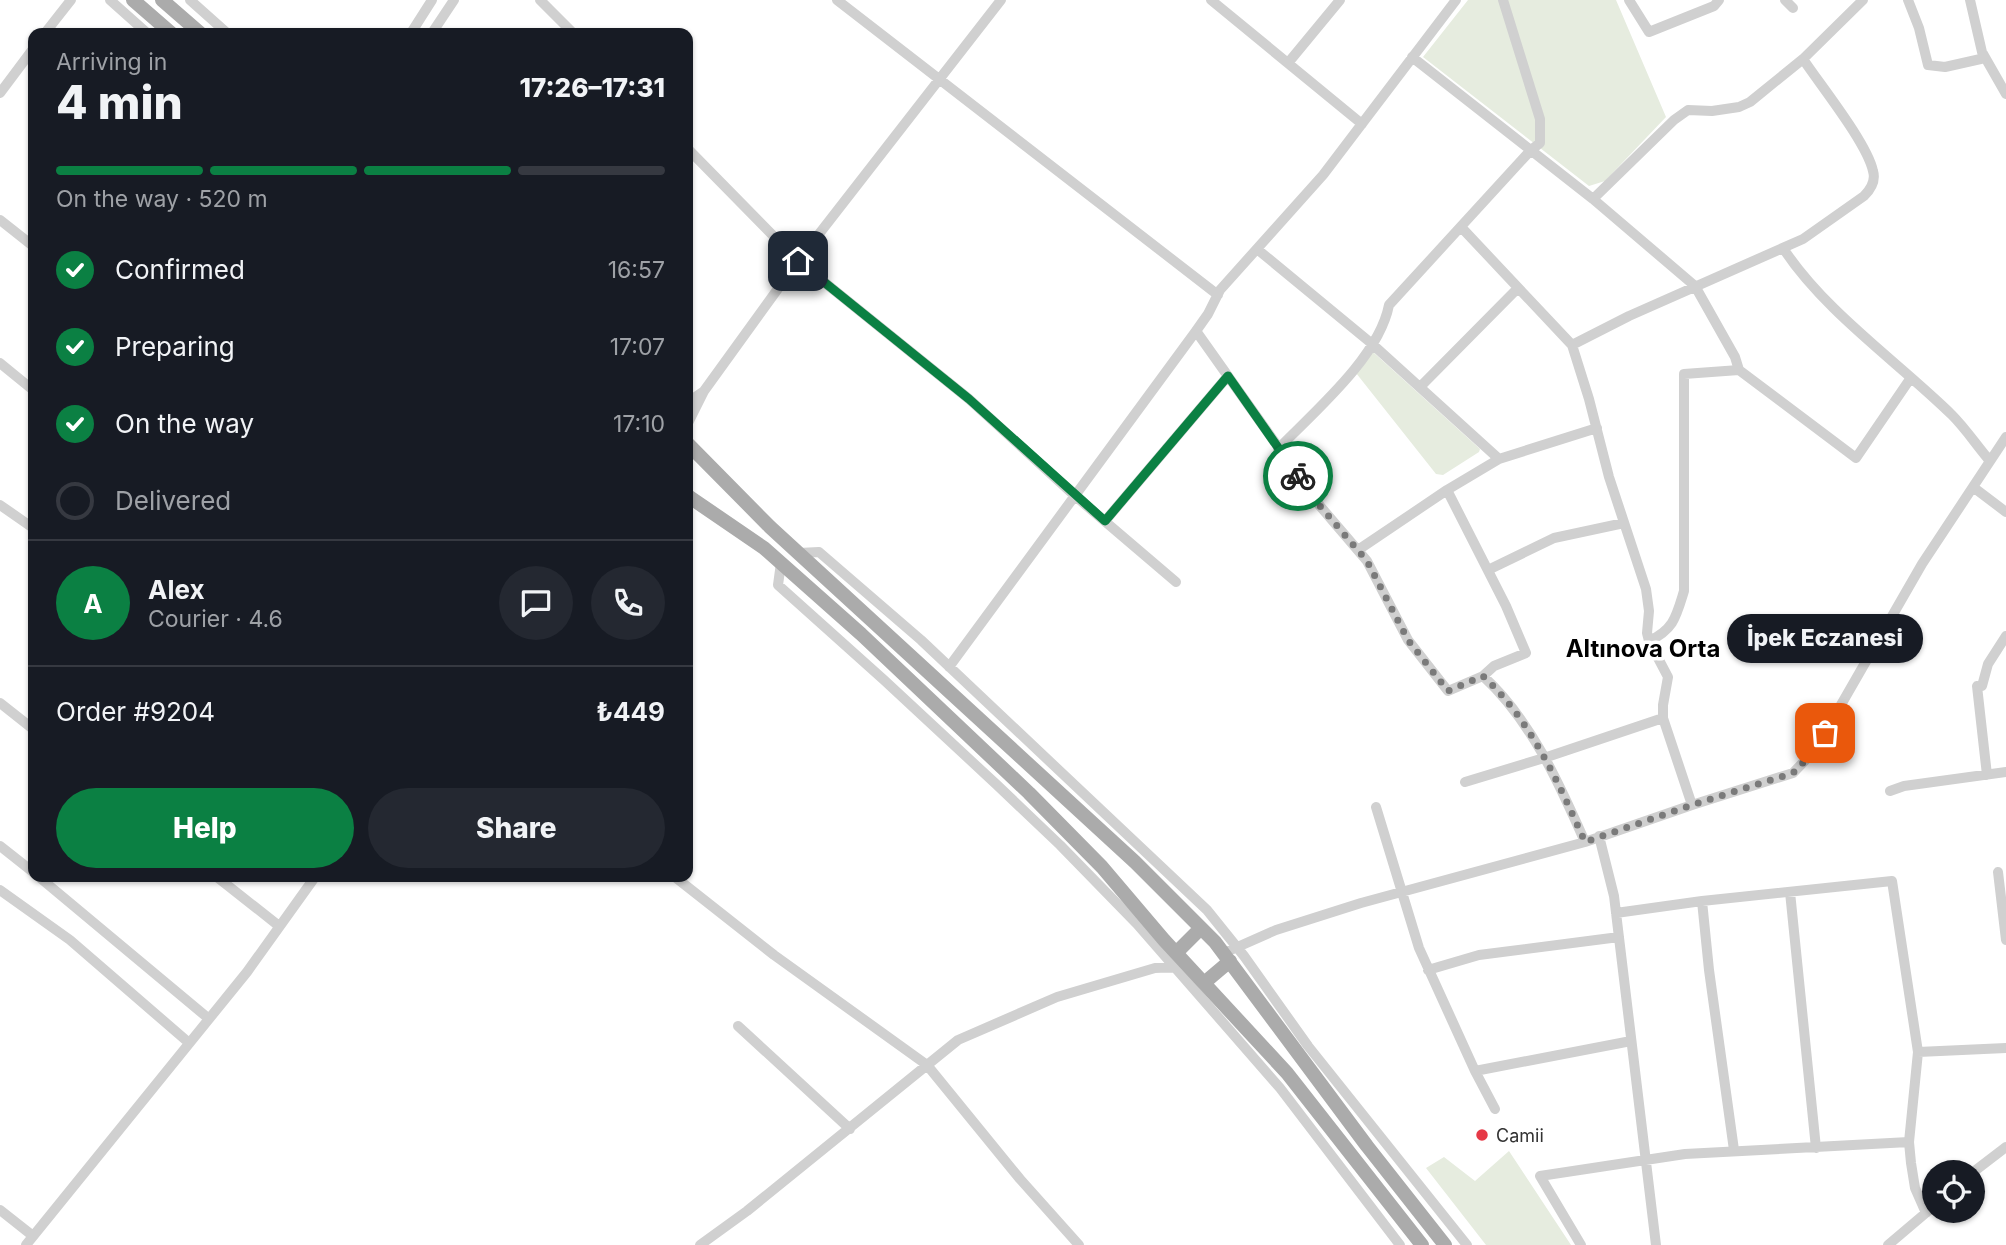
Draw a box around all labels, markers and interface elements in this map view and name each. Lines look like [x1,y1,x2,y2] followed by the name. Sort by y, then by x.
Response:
[56,48,167,76] text: Arriving in
[520,72,665,103] text: 17:26–17:31
[56,74,183,130] text: 4 min
[56,185,268,213] text: On the way · 520 m
[768,231,828,291] pin
[779,242,817,280] icon: home
[56,251,94,289] icon: check
[115,254,245,285] text: Confirmed
[608,256,665,284] text: 16:57
[56,328,94,366] icon: check
[115,331,235,362] text: Preparing
[610,333,665,361] text: 17:07
[56,405,94,443] icon: check
[115,408,254,439] text: On the way
[613,410,665,438] text: 17:10
[1263,441,1333,511] courier
[1279,457,1317,495] icon: bike
[115,485,231,516] text: Delivered
[499,566,573,640] button: chat
[591,566,665,640] button: phone
[148,574,205,605] text: Alex
[83,588,103,619] text: A
[148,605,283,633] text: Courier · 4.6
[1727,614,1923,663] callout: İpek Eczanesi
[1747,624,1903,652] text: İpek Eczanesi
[1566,634,1720,663] district label: Altınova Orta
[56,696,215,727] text: Order #9204
[596,696,665,727] text: ₺449
[1795,703,1855,763] pin
[1806,714,1844,752] icon: bag
[56,788,354,868] button: Help
[368,788,665,868] button: Share
[1496,1125,1544,1146] place label: Camii
[1474,1127,1490,1143] marker: Camii
[1922,1160,1985,1223] map controls
[1922,1160,1985,1223] button: locate

